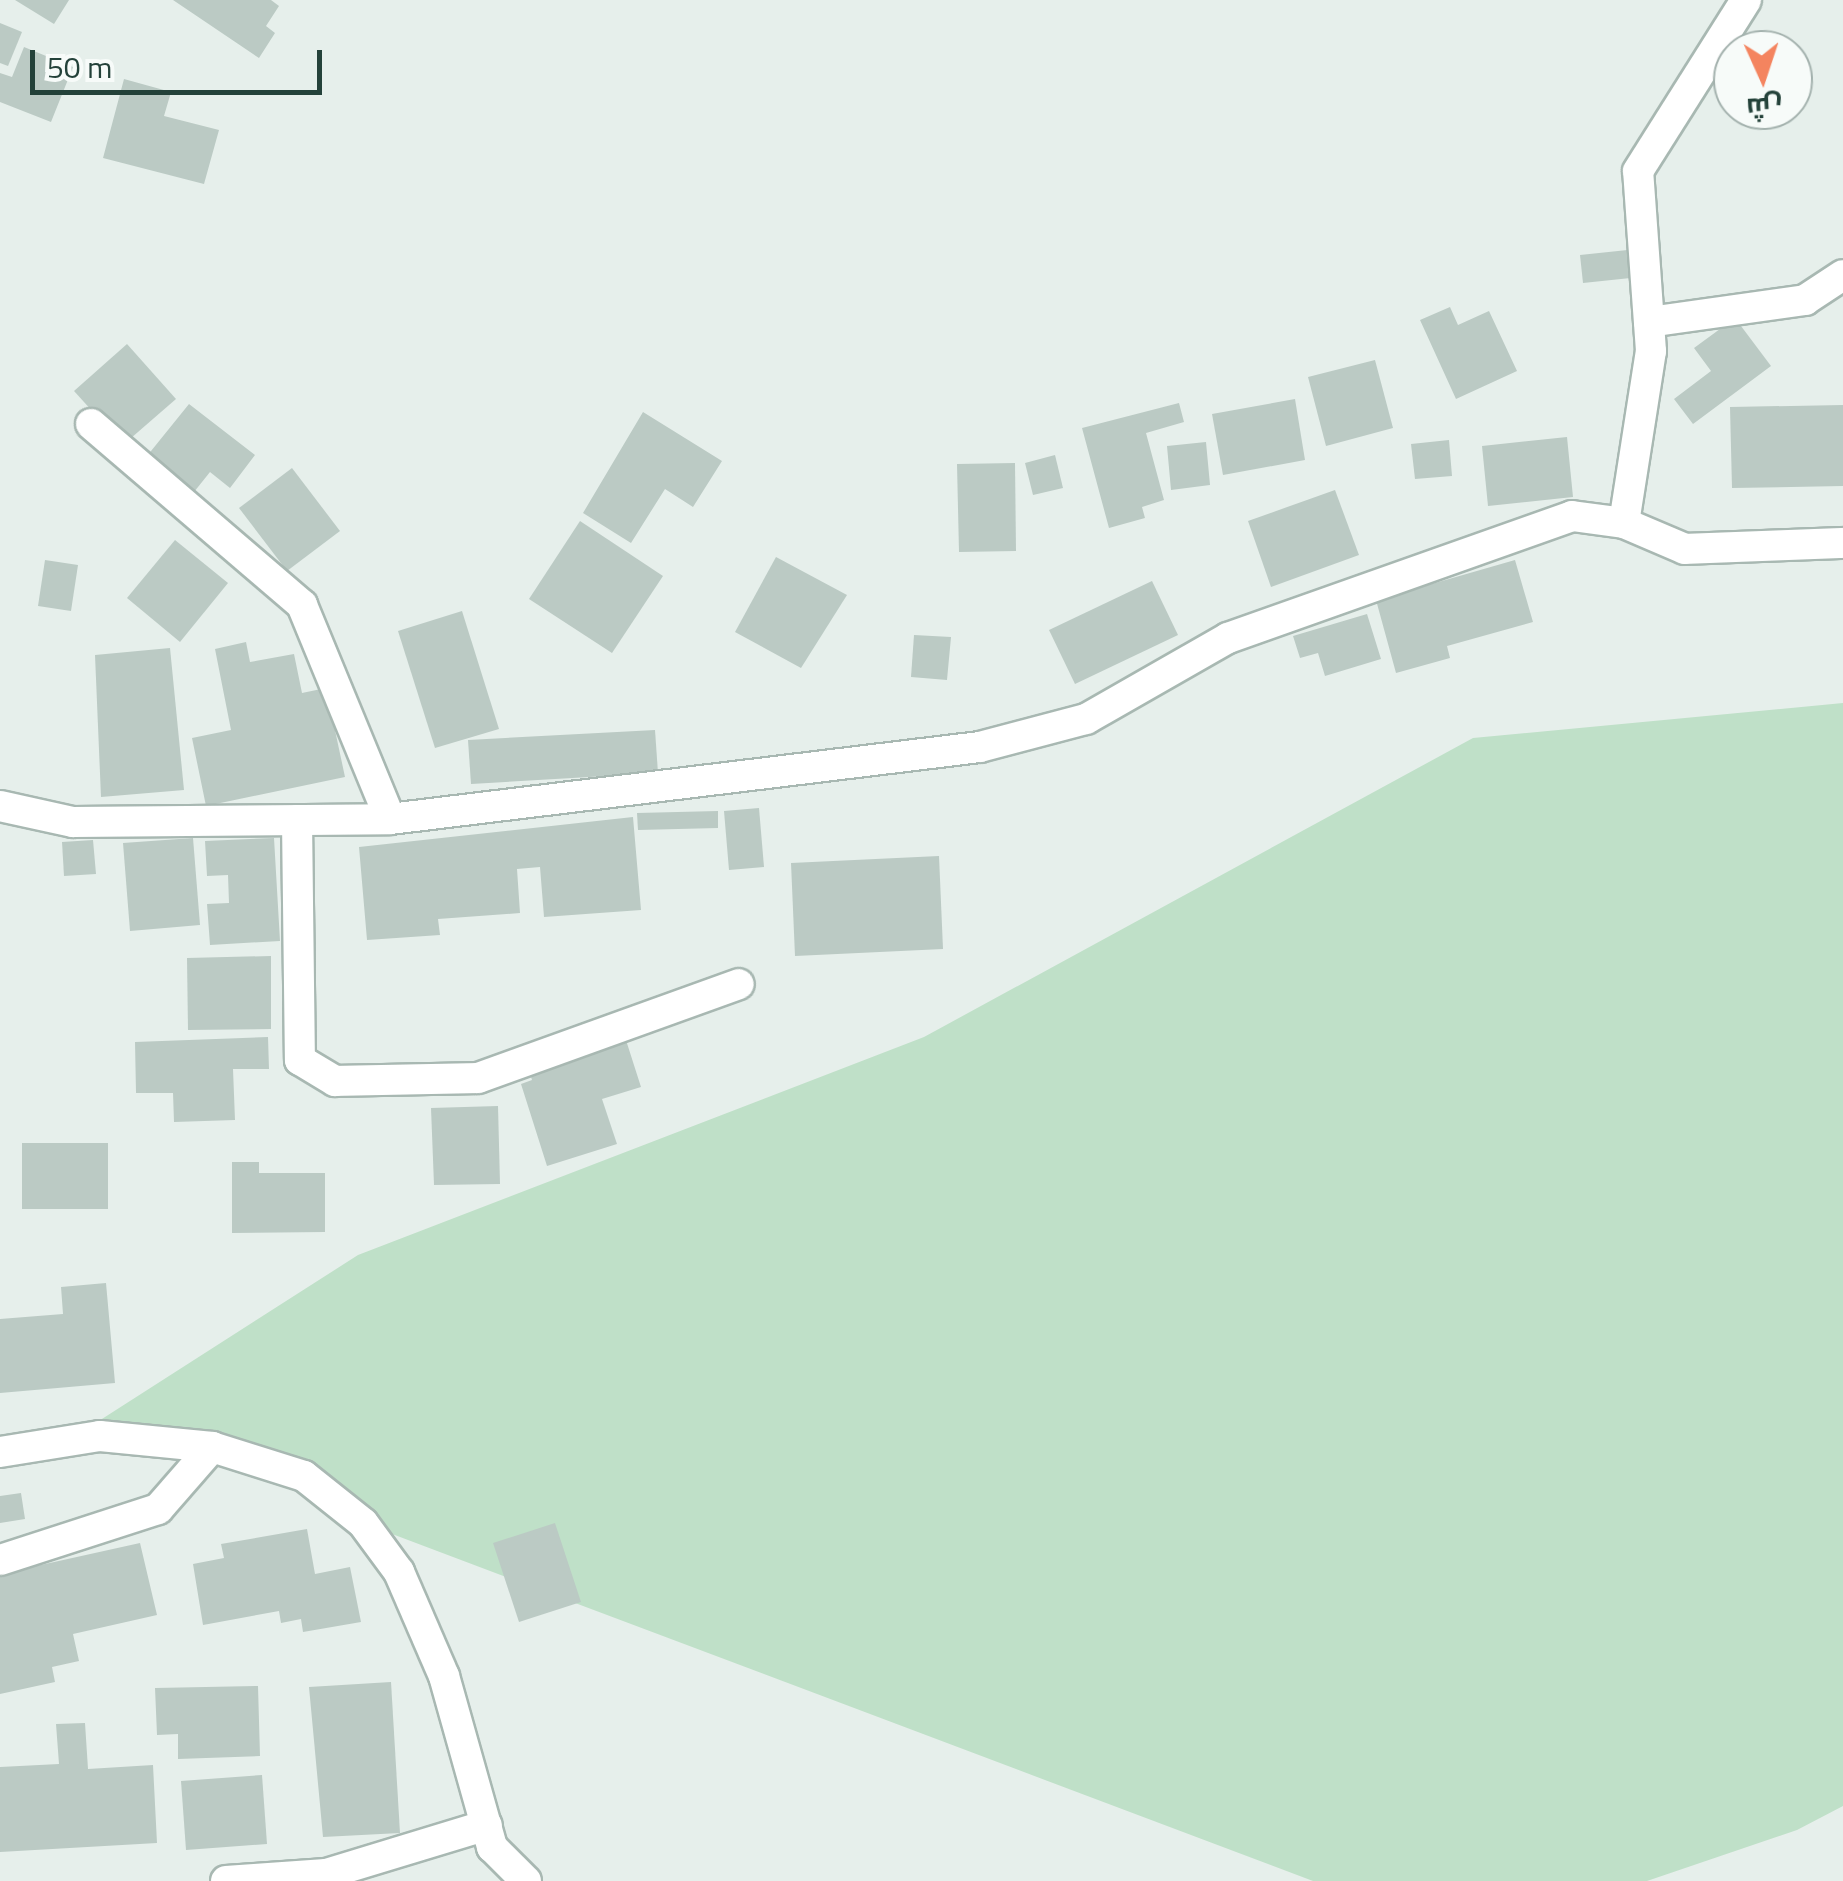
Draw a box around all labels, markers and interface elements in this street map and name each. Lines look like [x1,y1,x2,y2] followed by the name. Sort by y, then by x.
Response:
[35,30,328,92] scale bar
[1713,30,1813,130] north arrow
[47,44,112,90] text: 50 m
[1745,86,1784,131] text: ش

